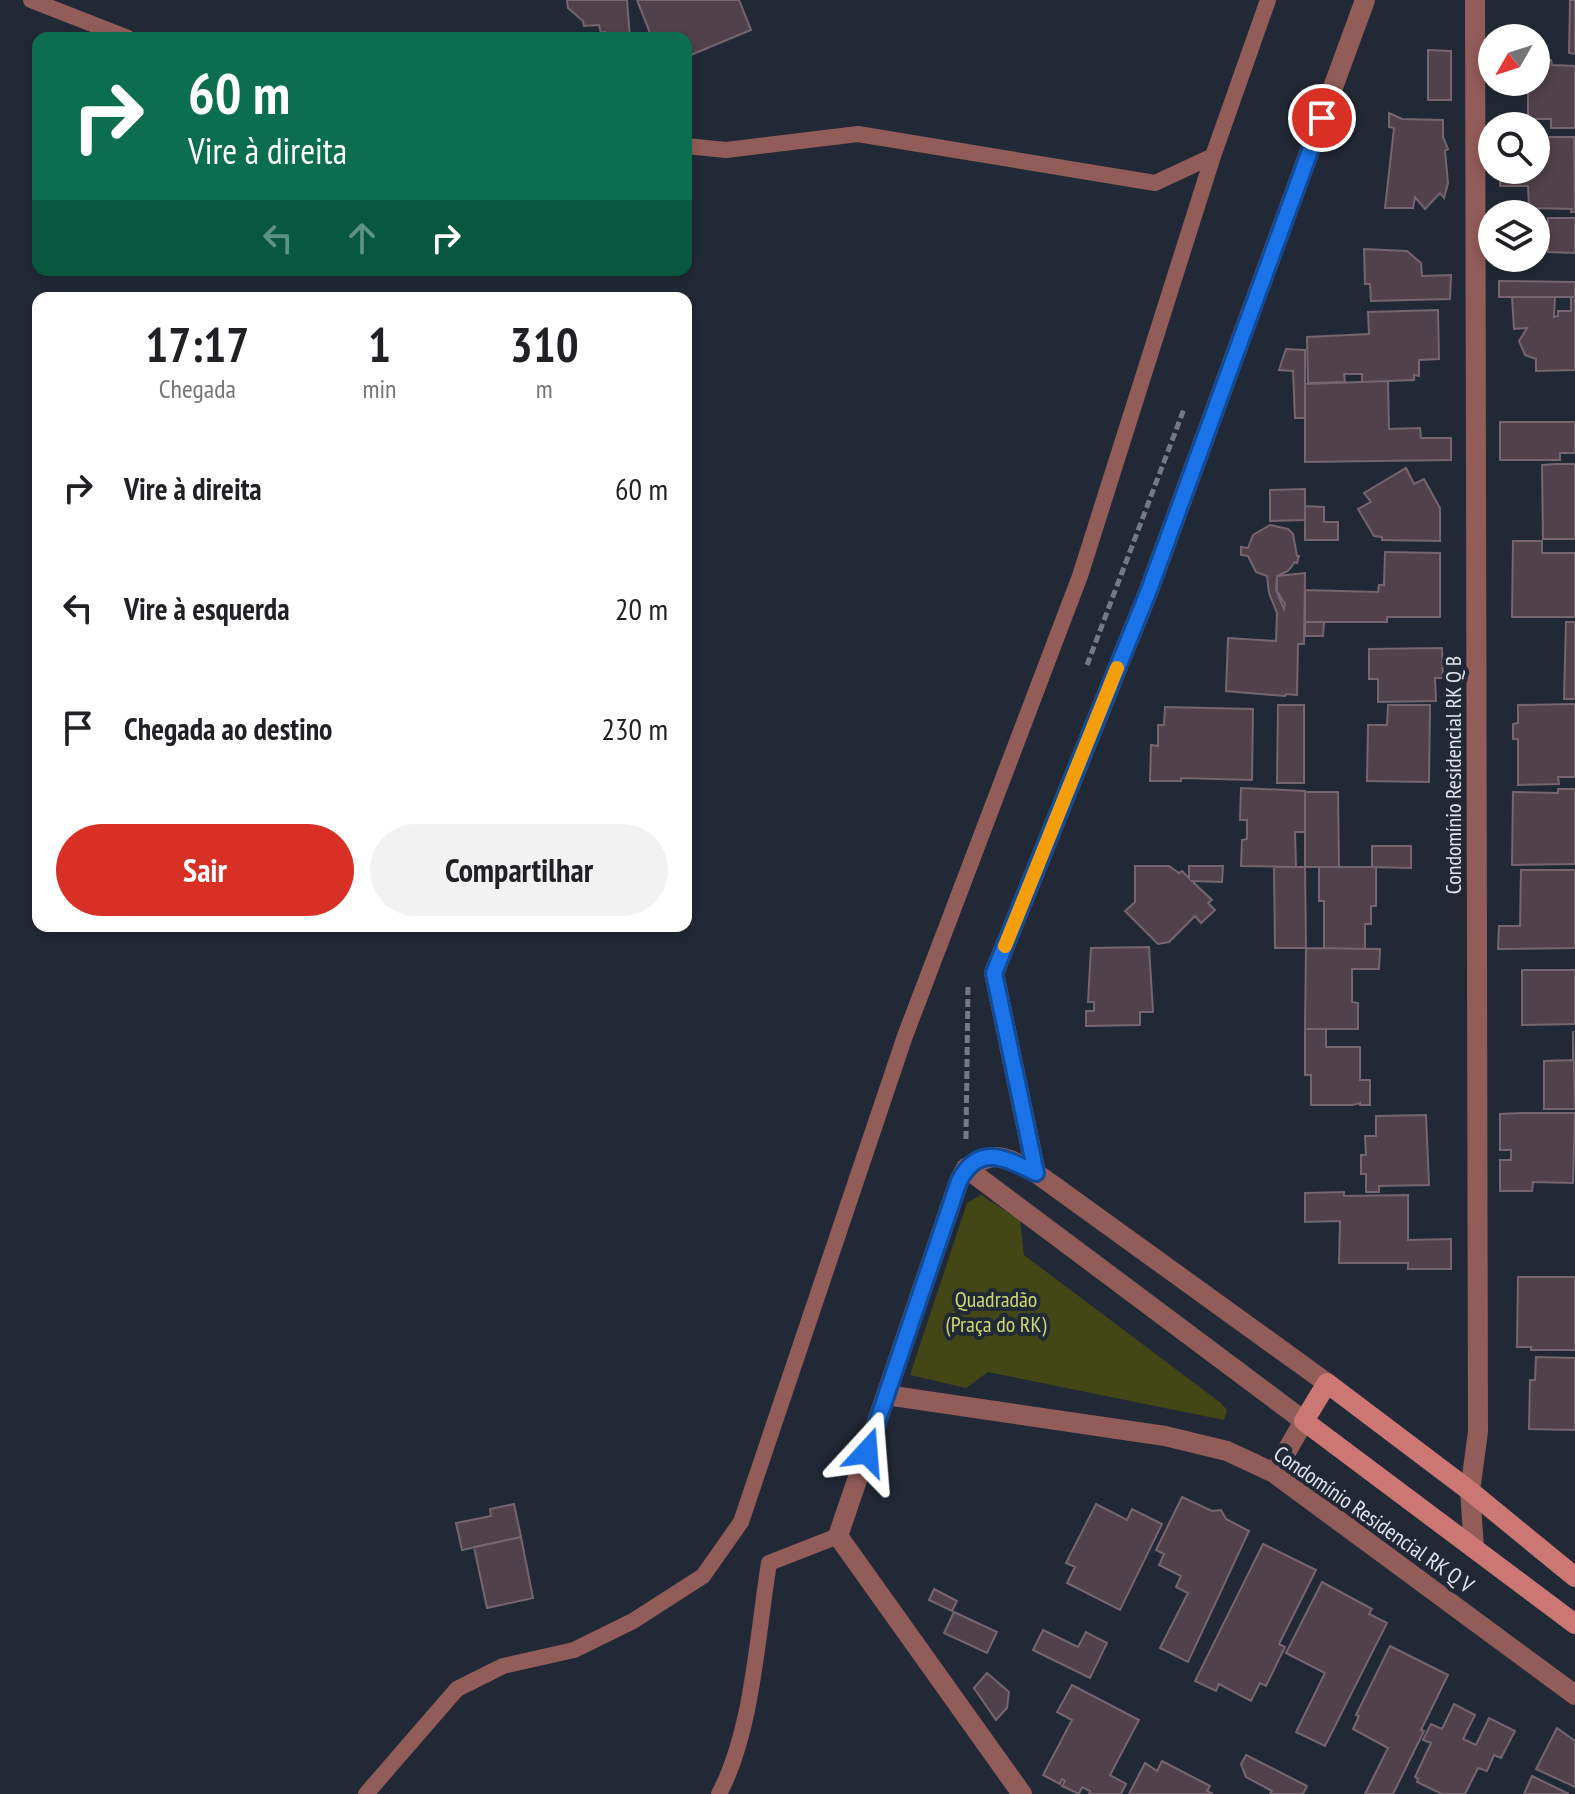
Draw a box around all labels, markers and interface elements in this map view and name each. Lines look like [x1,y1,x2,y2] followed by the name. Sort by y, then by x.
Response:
[1478,24,1550,96] north arrow
[1478,24,1550,272] map controls
[188,57,290,129] text: 60 m
[56,64,160,168] icon: right
[1288,84,1356,152] pin
[1300,96,1344,140] icon: arrive
[1478,112,1550,184] button: search
[188,127,347,174] text: Vire à direita
[1478,200,1550,272] button: layers
[256,216,300,260] icon: left
[340,216,384,260] icon: ahead
[424,216,468,260] icon: right
[145,313,249,375] text: 17:17
[368,313,391,375] text: 1
[510,313,579,375] text: 310
[159,372,236,405] text: Chegada
[362,372,396,405] text: min
[536,372,553,405] text: m
[56,466,100,510] icon: right
[124,469,262,508] text: Vire à direita
[615,469,668,508] text: 60 m
[56,586,100,630] icon: left
[124,589,290,628] text: Vire à esquerda
[615,589,668,628] text: 20 m
[1439,656,1467,894] street label: Condomínio Residencial RK Q B
[56,706,100,750] icon: arrive
[124,709,332,748] text: Chegada ao destino
[602,709,668,748] text: 230 m
[56,824,354,916] button: Sair
[370,824,668,916] button: Compartilhar
[946,1285,1047,1338] park label: Quadradão (Praça do RK)
[825,1410,909,1494] position arrow
[1269,1439,1480,1599] street label: Condomínio Residencial RK Q V

